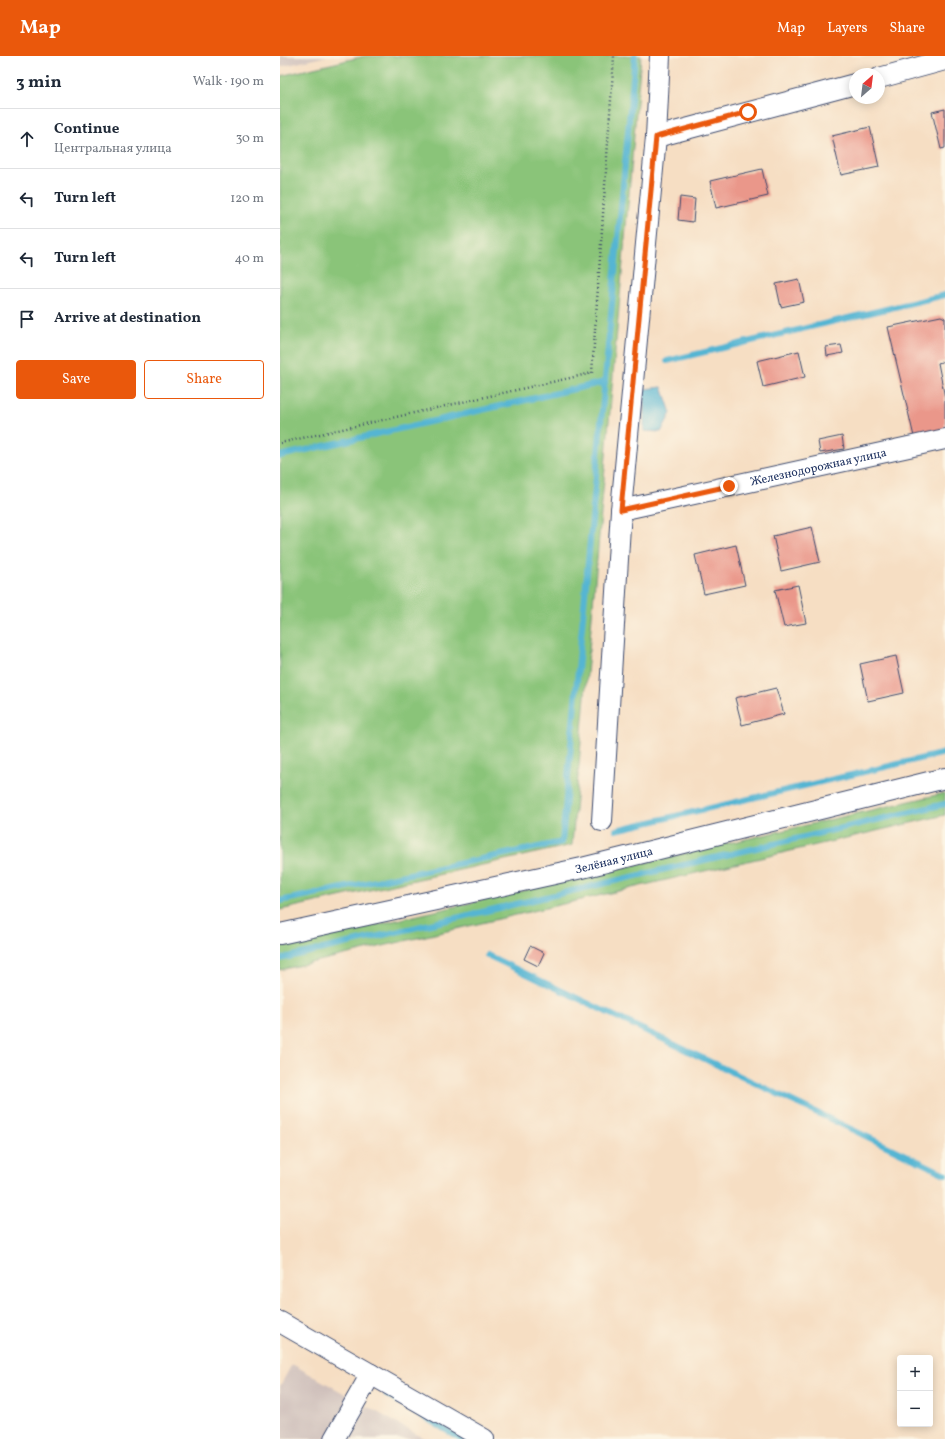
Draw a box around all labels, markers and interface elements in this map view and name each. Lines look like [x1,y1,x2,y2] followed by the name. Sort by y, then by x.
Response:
[20,15,61,41] text: Map
[777,19,805,38] text: Map
[827,19,867,38] text: Layers
[889,19,925,38] text: Share
[849,68,885,104] north arrow
[16,71,62,94] text: 3 min
[193,73,264,91] text: Walk · 190 m
[739,103,757,121] route start
[54,119,119,140] text: Continue
[16,128,38,150] icon: ahead
[236,130,264,148] text: 30 m
[54,140,172,158] text: Центральная улица
[16,188,38,210] icon: left
[54,188,116,209] text: Turn left
[230,190,264,208] text: 120 m
[16,248,38,270] icon: left
[54,248,116,269] text: Turn left
[235,250,264,268] text: 40 m
[16,308,38,330] icon: arrive
[54,308,201,329] text: Arrive at destination
[16,360,136,399] button: Save
[144,360,264,399] button: Share
[749,445,888,490] street label: Железнодорожная улица
[720,477,738,495] route end
[574,844,655,878] street label: Зелёная улица
[897,1355,933,1427] map controls
[897,1355,933,1391] button: +
[897,1391,933,1427] button: −

